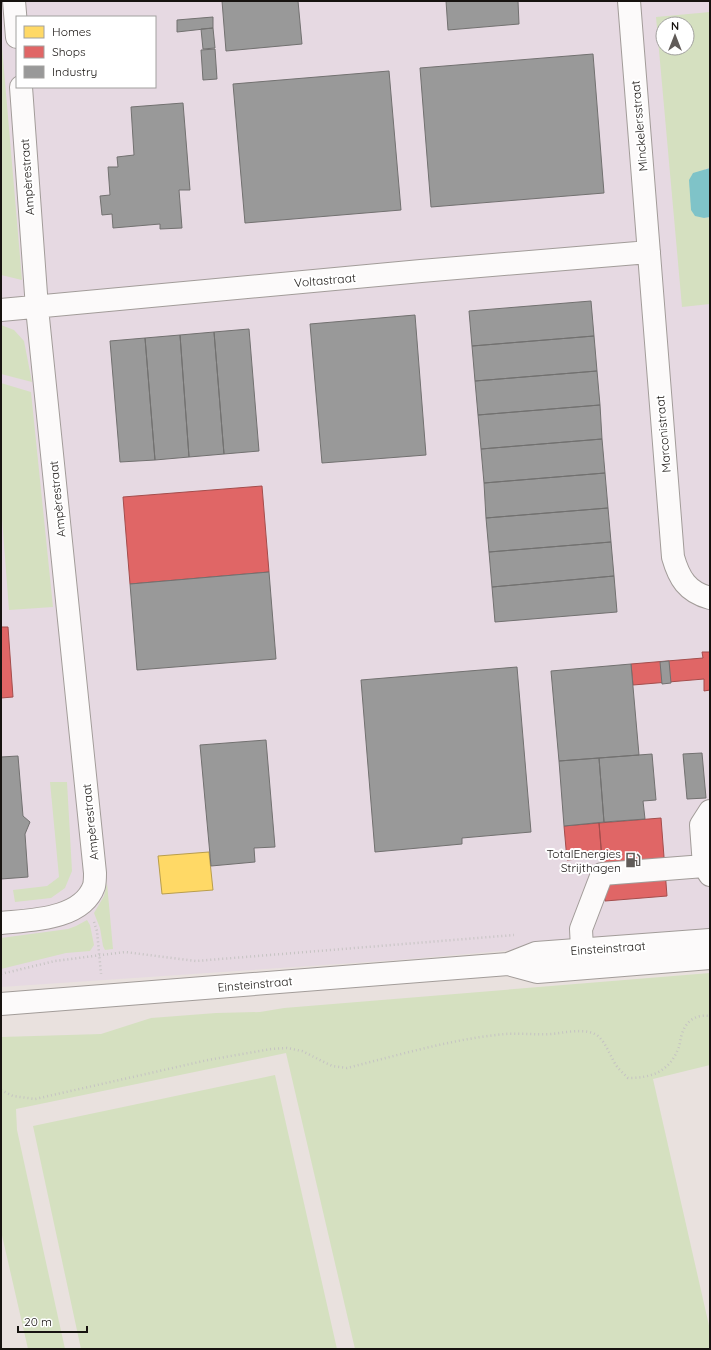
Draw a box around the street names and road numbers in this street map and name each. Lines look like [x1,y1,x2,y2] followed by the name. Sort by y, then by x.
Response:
[628,80,650,172] street label: Minckelersstraat
[17,138,37,216] street label: Ampèrestraat
[294,270,356,290] street label: Voltastraat
[652,395,674,473] street label: Marconistraat
[46,460,68,538] street label: Ampèrestraat
[79,783,101,861] street label: Ampèrestraat
[570,938,646,958] street label: Einsteinstraat
[217,973,293,995] street label: Einsteinstraat

